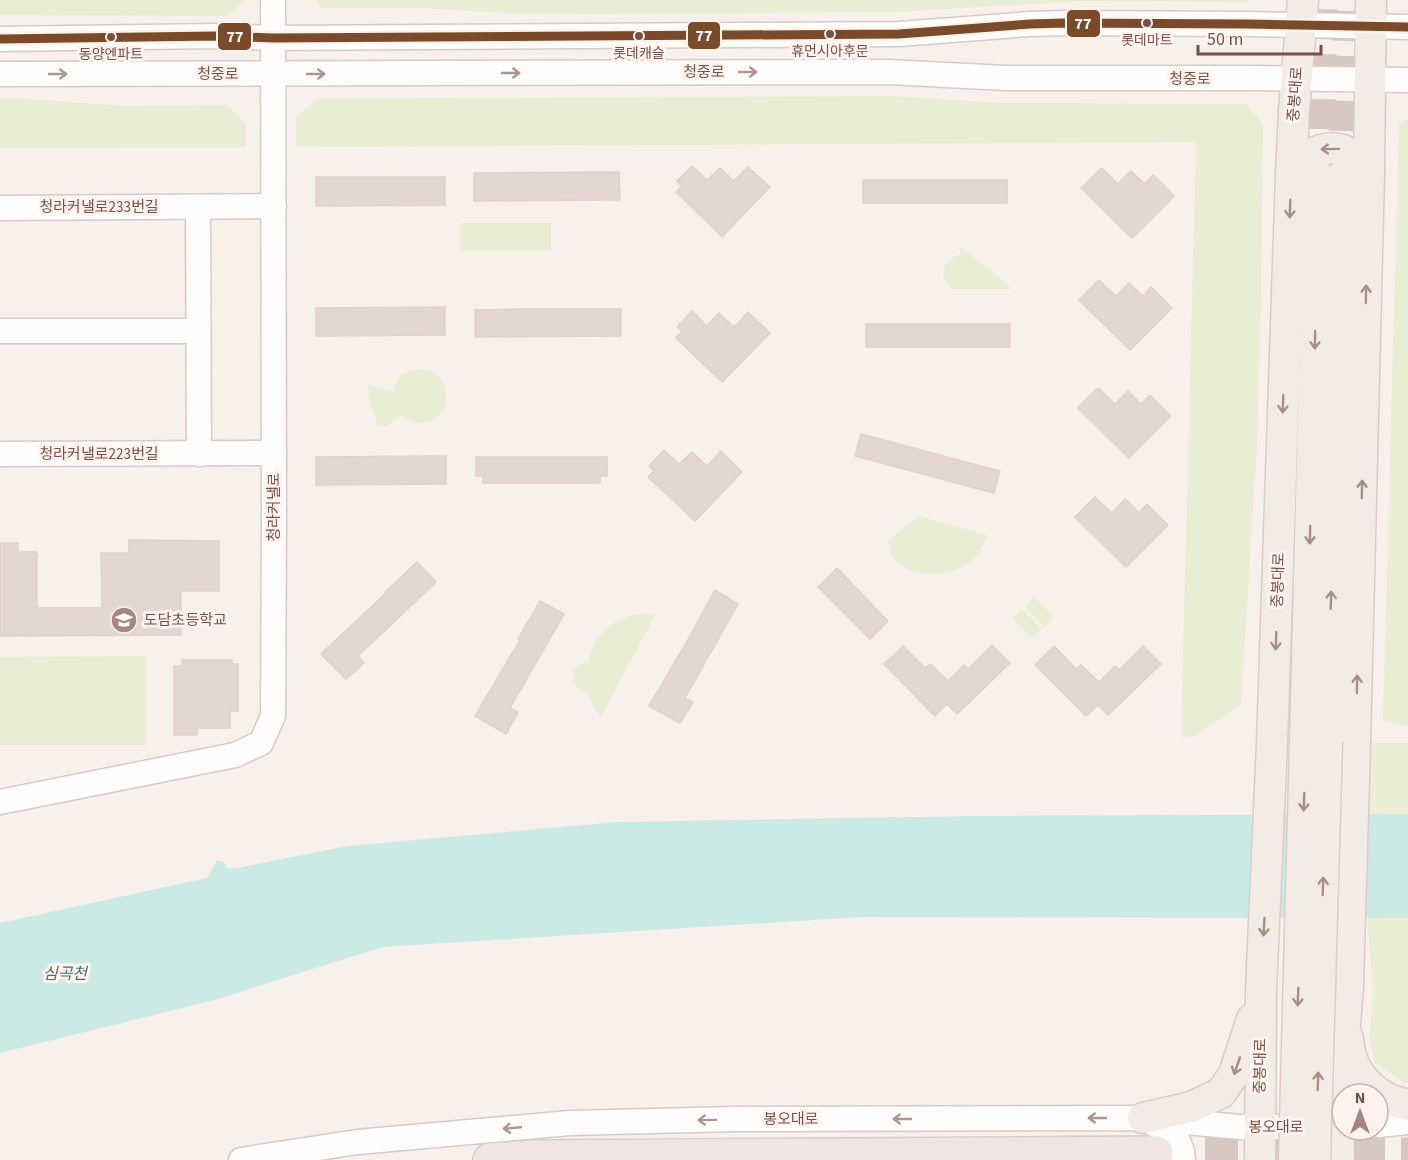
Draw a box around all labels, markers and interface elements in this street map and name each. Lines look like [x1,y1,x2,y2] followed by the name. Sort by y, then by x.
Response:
[1066,9,1101,38] line badge: 77
[1075,13,1091,35] text: 77
[1141,17,1153,29] marker: 롯데마트
[1198,18,1321,56] scale bar
[687,21,721,50] line badge: 77
[217,22,252,51] line badge: 77
[696,25,712,47] text: 77
[227,26,243,48] text: 77
[1207,27,1243,52] text: 50 m
[824,28,836,40] marker: 휴먼시아후문
[633,30,645,42] marker: 롯데캐슬
[105,31,117,43] marker: 동양엔파트
[1121,31,1173,51] place label: 롯데마트
[791,42,869,62] place label: 휴먼시아후문
[613,44,665,64] place label: 롯데캐슬
[79,45,143,65] place label: 동양엔파트
[683,62,725,83] street label: 청중로
[197,64,239,85] street label: 청중로
[738,66,758,78] one-way arrow
[1283,66,1308,122] street label: 중봉대로
[501,67,521,79] one-way arrow
[48,68,68,80] one-way arrow
[306,68,326,80] one-way arrow
[1169,69,1211,90] street label: 청중로
[1321,144,1341,155] one-way arrow
[40,197,158,218] street label: 청라커낼로233번길
[1284,198,1295,218] one-way arrow
[1360,285,1372,305] one-way arrow
[1309,329,1320,349] one-way arrow
[1278,393,1289,413] one-way arrow
[40,444,158,465] street label: 청라커낼로223번길
[264,472,285,542] street label: 청라커낼로
[1356,480,1367,500] one-way arrow
[1304,524,1316,544] one-way arrow
[1267,552,1290,608] street label: 중봉대로
[1325,590,1336,610] one-way arrow
[109,605,139,635] school or university icon: 도담초등학교
[144,610,227,631] place label: 도담초등학교
[1270,630,1281,650] one-way arrow
[1351,675,1363,695] one-way arrow
[1298,792,1309,812] one-way arrow
[1317,876,1328,896] one-way arrow
[1258,917,1269,937] one-way arrow
[43,963,89,985] water label: 심곡천
[1293,987,1304,1007] one-way arrow
[1250,1038,1271,1094] street label: 중봉대로
[1230,1056,1241,1075] one-way arrow
[1312,1071,1323,1091] one-way arrow
[1330,1082,1390,1142] north arrow
[1355,1087,1365,1109] text: N
[763,1109,819,1130] street label: 봉오대로
[1087,1112,1107,1124] one-way arrow
[892,1113,912,1125] one-way arrow
[697,1114,717,1125] one-way arrow
[1248,1117,1304,1138] street label: 봉오대로
[503,1123,522,1134] one-way arrow

